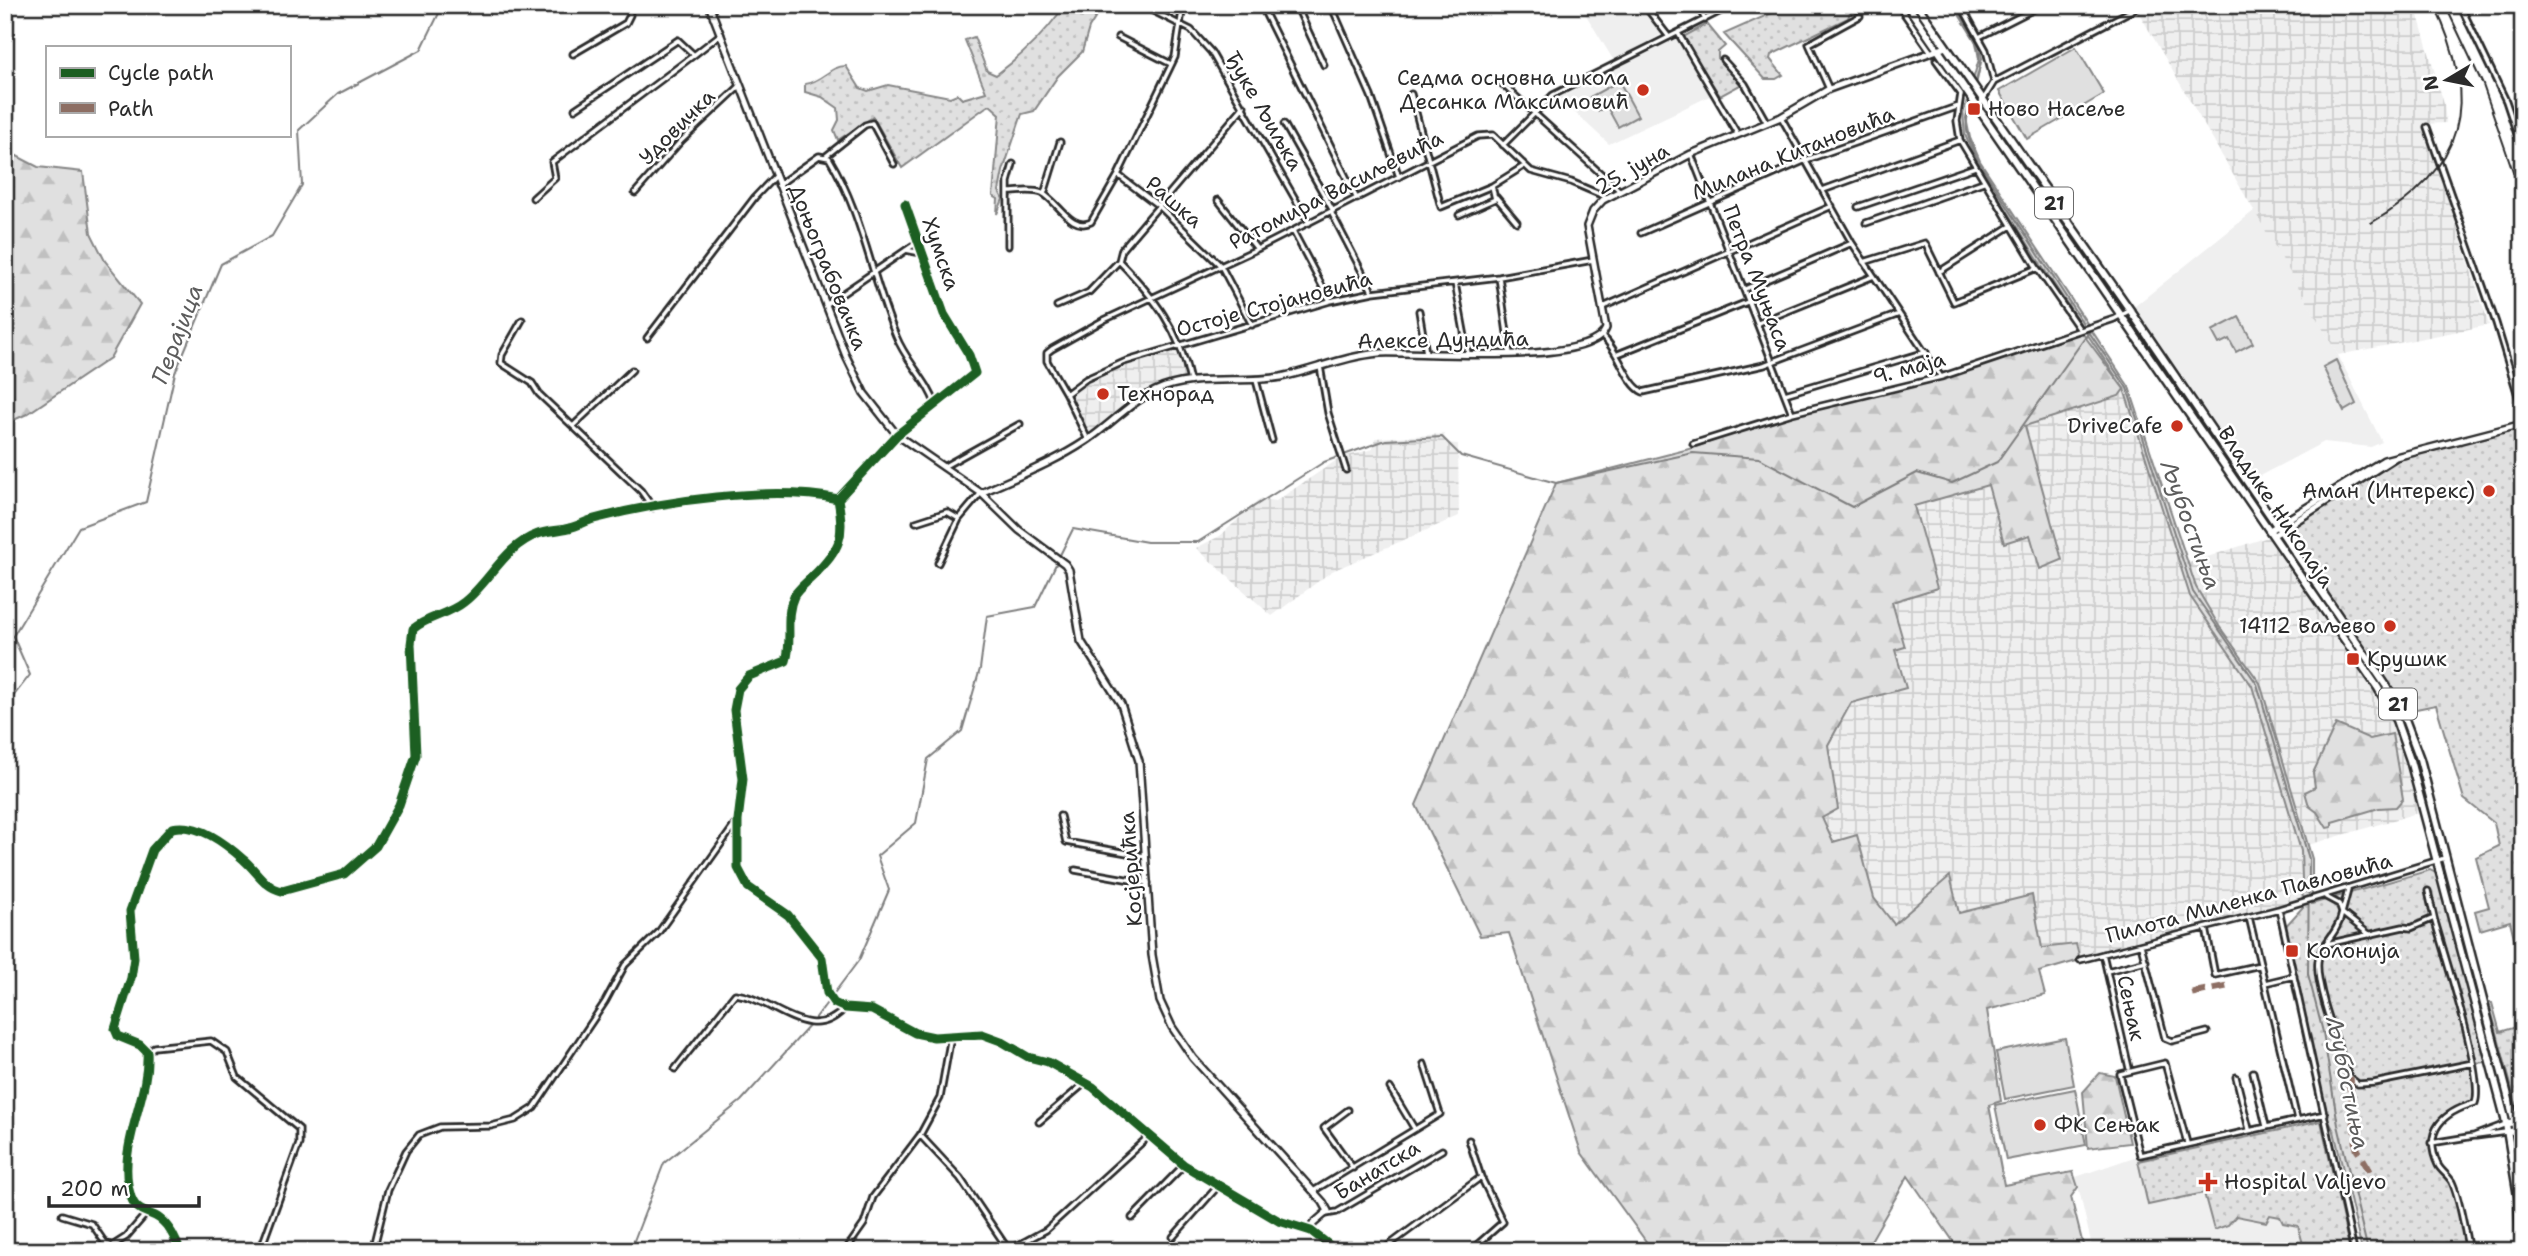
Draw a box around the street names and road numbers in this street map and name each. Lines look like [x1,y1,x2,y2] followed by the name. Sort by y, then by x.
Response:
[1219,46,1309,176] street label: Ђуке Љиљка
[633,83,721,171] street label: Удовичка
[1688,100,1898,206] street label: Милана Китановића
[1224,124,1448,256] street label: Ратомира Васиљевића
[1590,136,1674,202] street label: 25. јуна
[1140,170,1208,234] street label: Рашка
[782,180,874,354] street label: Доњограбовачка
[2035,188,2073,218] road number: 21
[1716,201,1798,355] street label: Петра Муњаса
[915,214,967,294] street label: Хумска
[1173,264,1375,344] street label: Остоје Стојановића
[1357,325,1529,355] street label: Алексе Дундића
[1870,345,1948,391] street label: 9. маја
[2212,421,2340,593] street label: Владике Николаја
[2379,688,2417,720] road number: 21
[1113,811,1149,927] street label: Косјерићка
[2103,846,2395,950] street label: Пилота Миленка Павловића
[2110,973,2152,1043] street label: Сењак
[1329,1133,1425,1207] street label: Банатска

